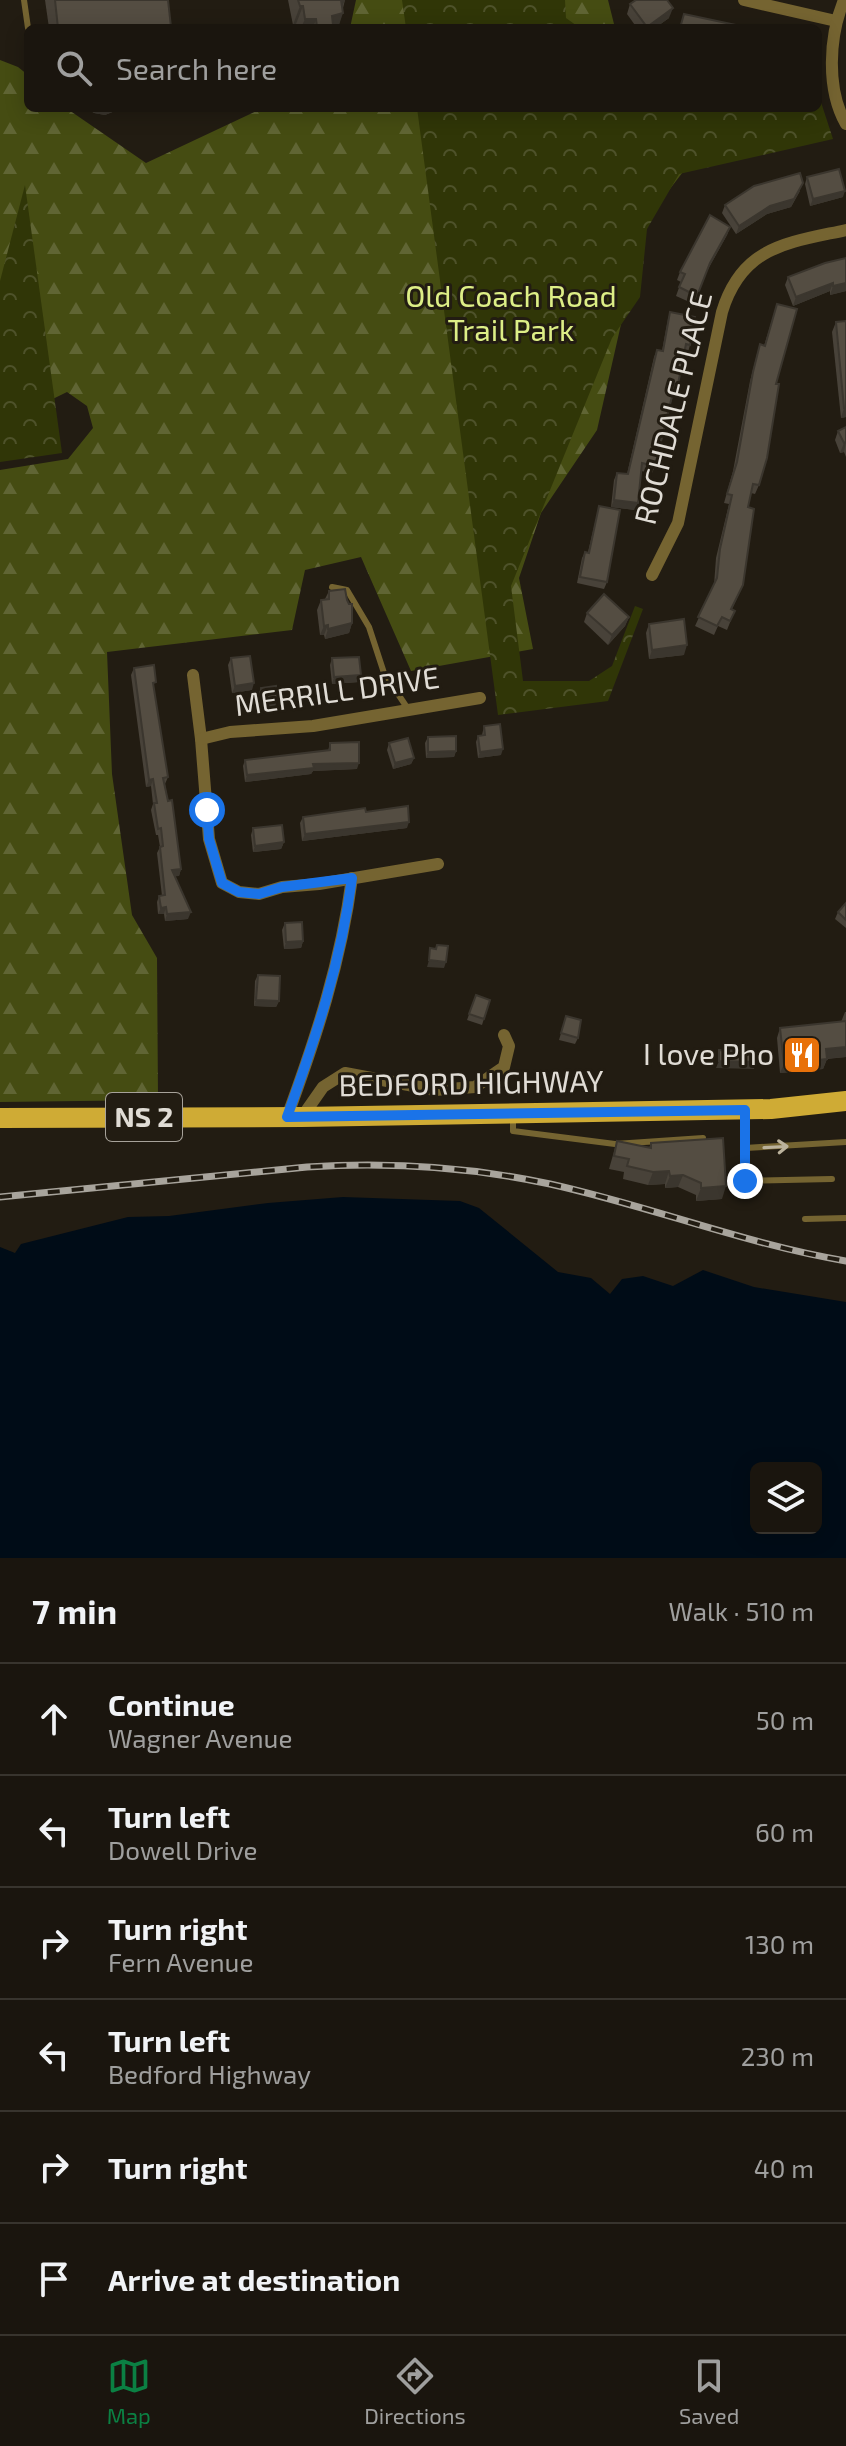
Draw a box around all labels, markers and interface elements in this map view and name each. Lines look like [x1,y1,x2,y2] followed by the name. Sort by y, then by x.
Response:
[24,24,822,112] search box
[52,46,96,90] icon: search
[116,50,277,86] text: Search here
[405,277,617,347] park label: Old Coach Road Trail Park
[626,287,718,528] street label: ROCHDALE PLACE
[232,658,441,722] street label: MERRILL DRIVE
[189,792,225,828] route start
[781,1034,823,1076] restaurant icon: I love Pho
[643,1035,774,1071] place label: I love Pho
[338,1062,604,1102] street label: BEDFORD HIGHWAY
[106,1093,182,1141] road number: NS 2
[762,1139,789,1154] one-way arrow
[727,1163,763,1199] route end
[750,1462,822,1534] map controls
[750,1462,822,1534] button: layers
[32,1590,117,1631] text: 7 min
[668,1595,814,1626] text: Walk · 510 m
[108,1686,235,1722] text: Continue
[32,1697,76,1741] icon: ahead
[756,1704,814,1735] text: 50 m
[108,1722,292,1753] text: Wagner Avenue
[108,1798,230,1834] text: Turn left
[32,1809,76,1853] icon: left
[755,1816,814,1847] text: 60 m
[108,1834,258,1865] text: Dowell Drive
[108,1910,248,1946] text: Turn right
[32,1921,76,1965] icon: right
[745,1928,814,1959] text: 130 m
[108,1946,253,1977] text: Fern Avenue
[108,2022,230,2058] text: Turn left
[32,2033,76,2077] icon: left
[741,2040,814,2071] text: 230 m
[108,2058,311,2089] text: Bedford Highway
[32,2145,76,2189] icon: right
[108,2149,248,2185] text: Turn right
[754,2152,814,2183] text: 40 m
[32,2257,76,2301] icon: arrive
[108,2261,400,2297] text: Arrive at destination
[107,2354,151,2428] tab: Map
[364,2354,466,2428] tab: Directions
[679,2354,739,2428] tab: Saved

